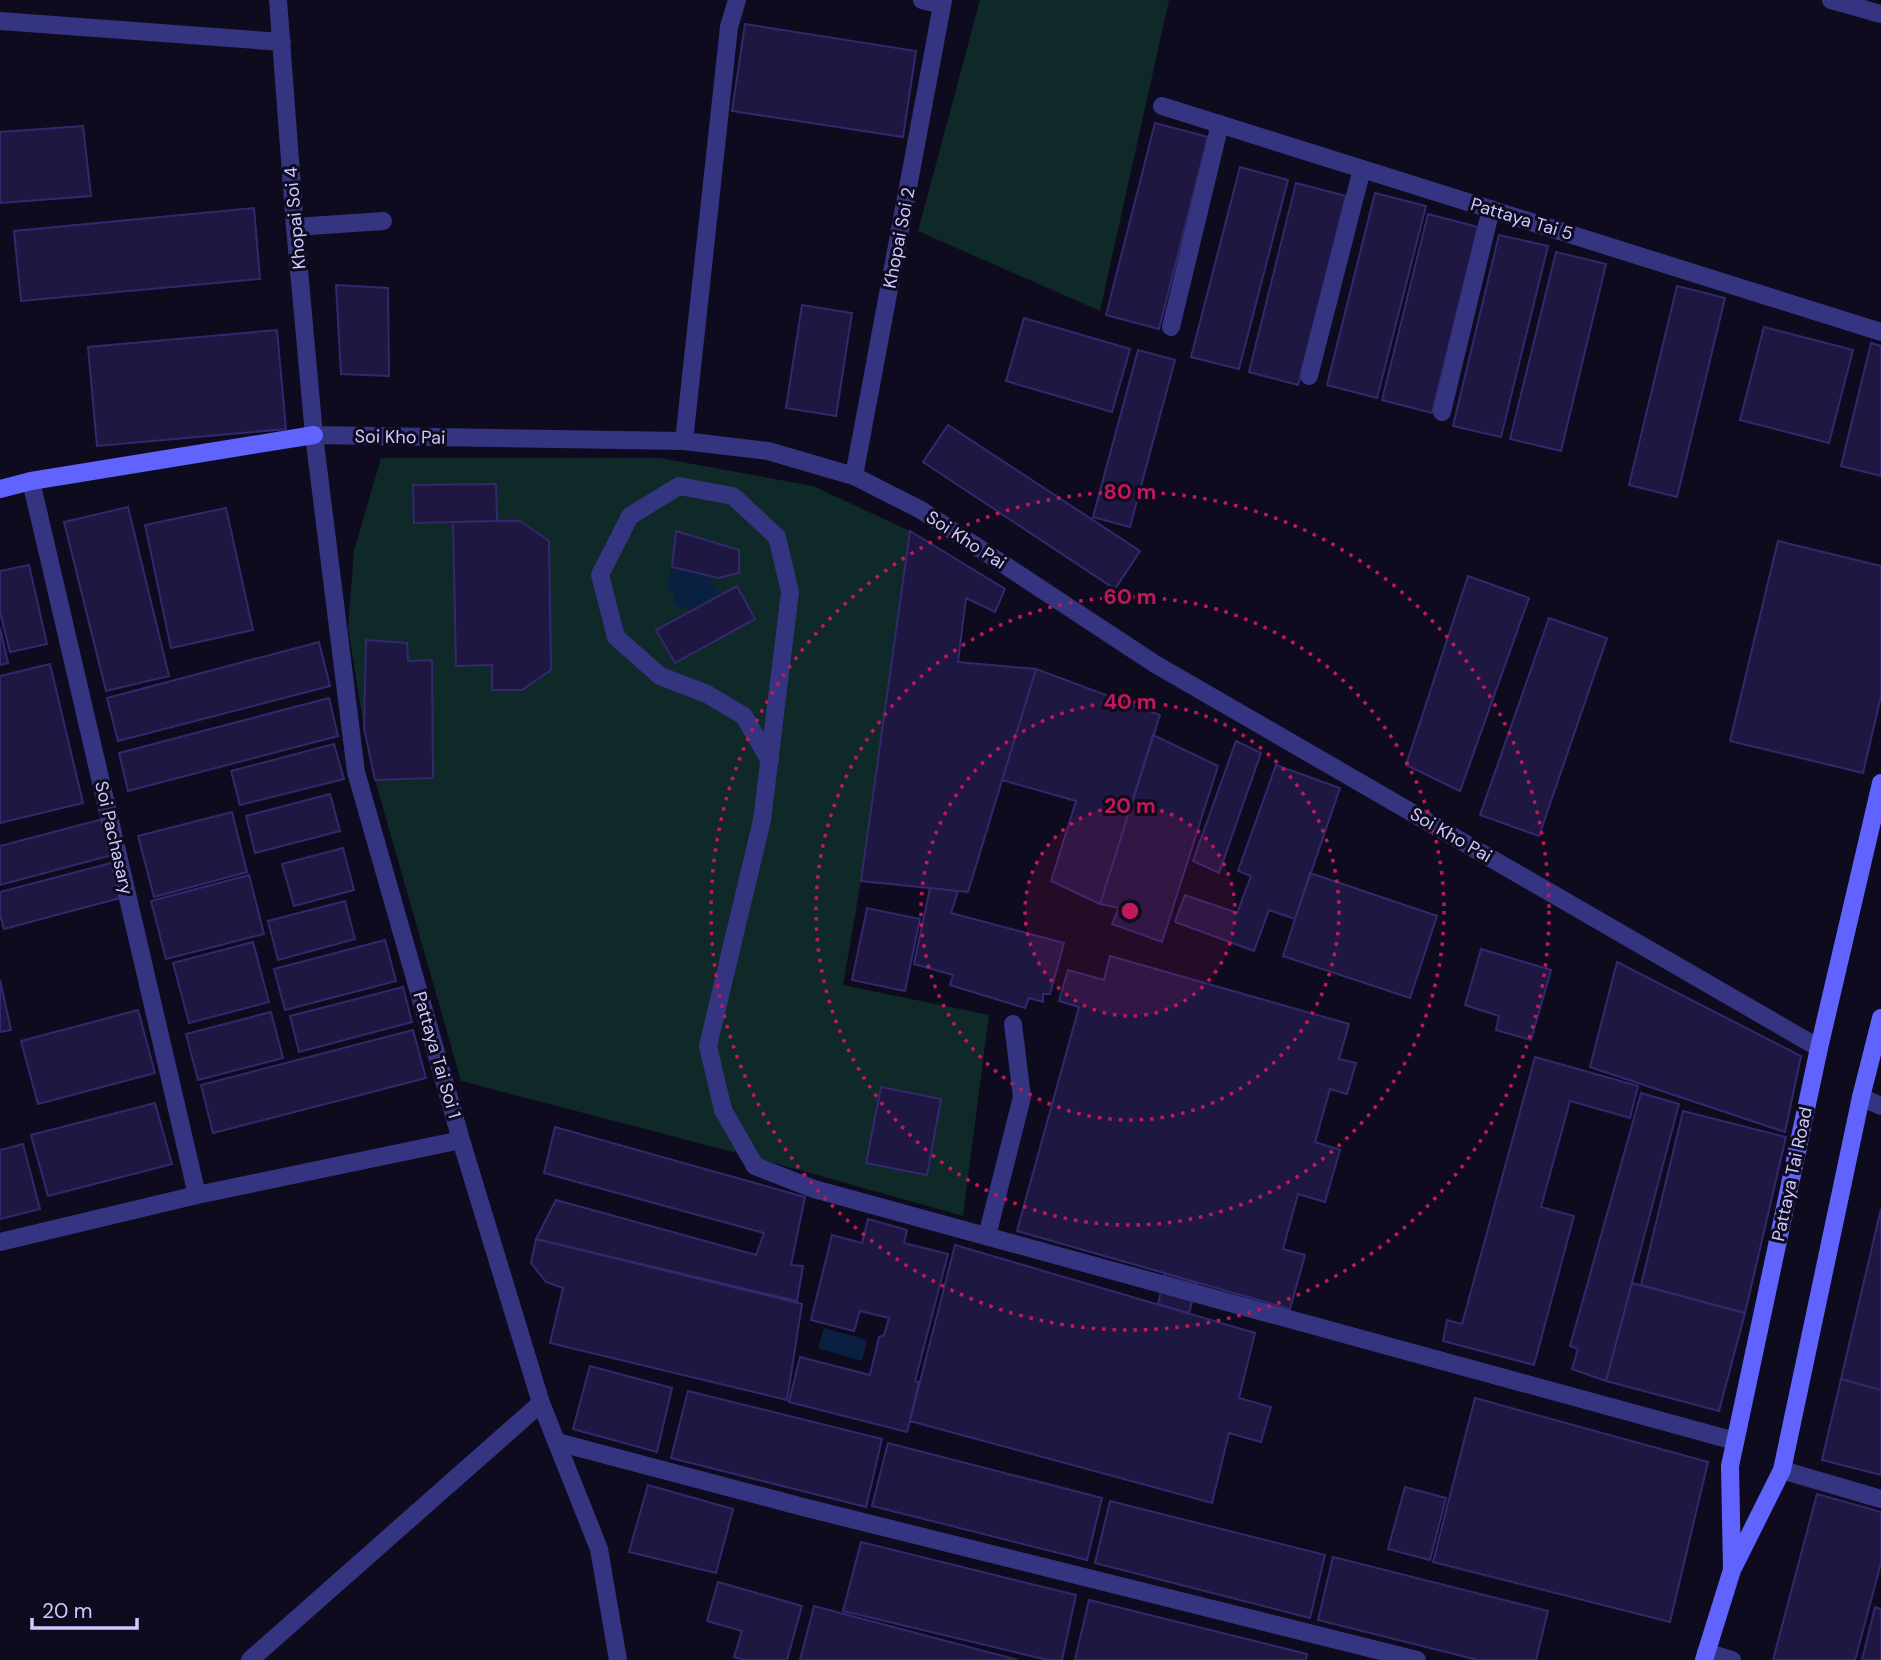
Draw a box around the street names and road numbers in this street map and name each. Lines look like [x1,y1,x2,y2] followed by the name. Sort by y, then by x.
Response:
[279,166,311,270] street label: Khopai Soi 4
[877,186,921,290] street label: Khopai Soi 2
[1468,192,1576,246] street label: Pattaya Tai 5
[354,424,446,450] street label: Soi Kho Pai
[921,505,1011,575] street label: Soi Kho Pai
[89,779,139,897] street label: Soi Pachasary
[1406,802,1496,868] street label: Soi Kho Pai
[407,989,467,1121] street label: Pattaya Tai Soi 1
[1766,1105,1818,1243] street label: Pattaya Tai Road

